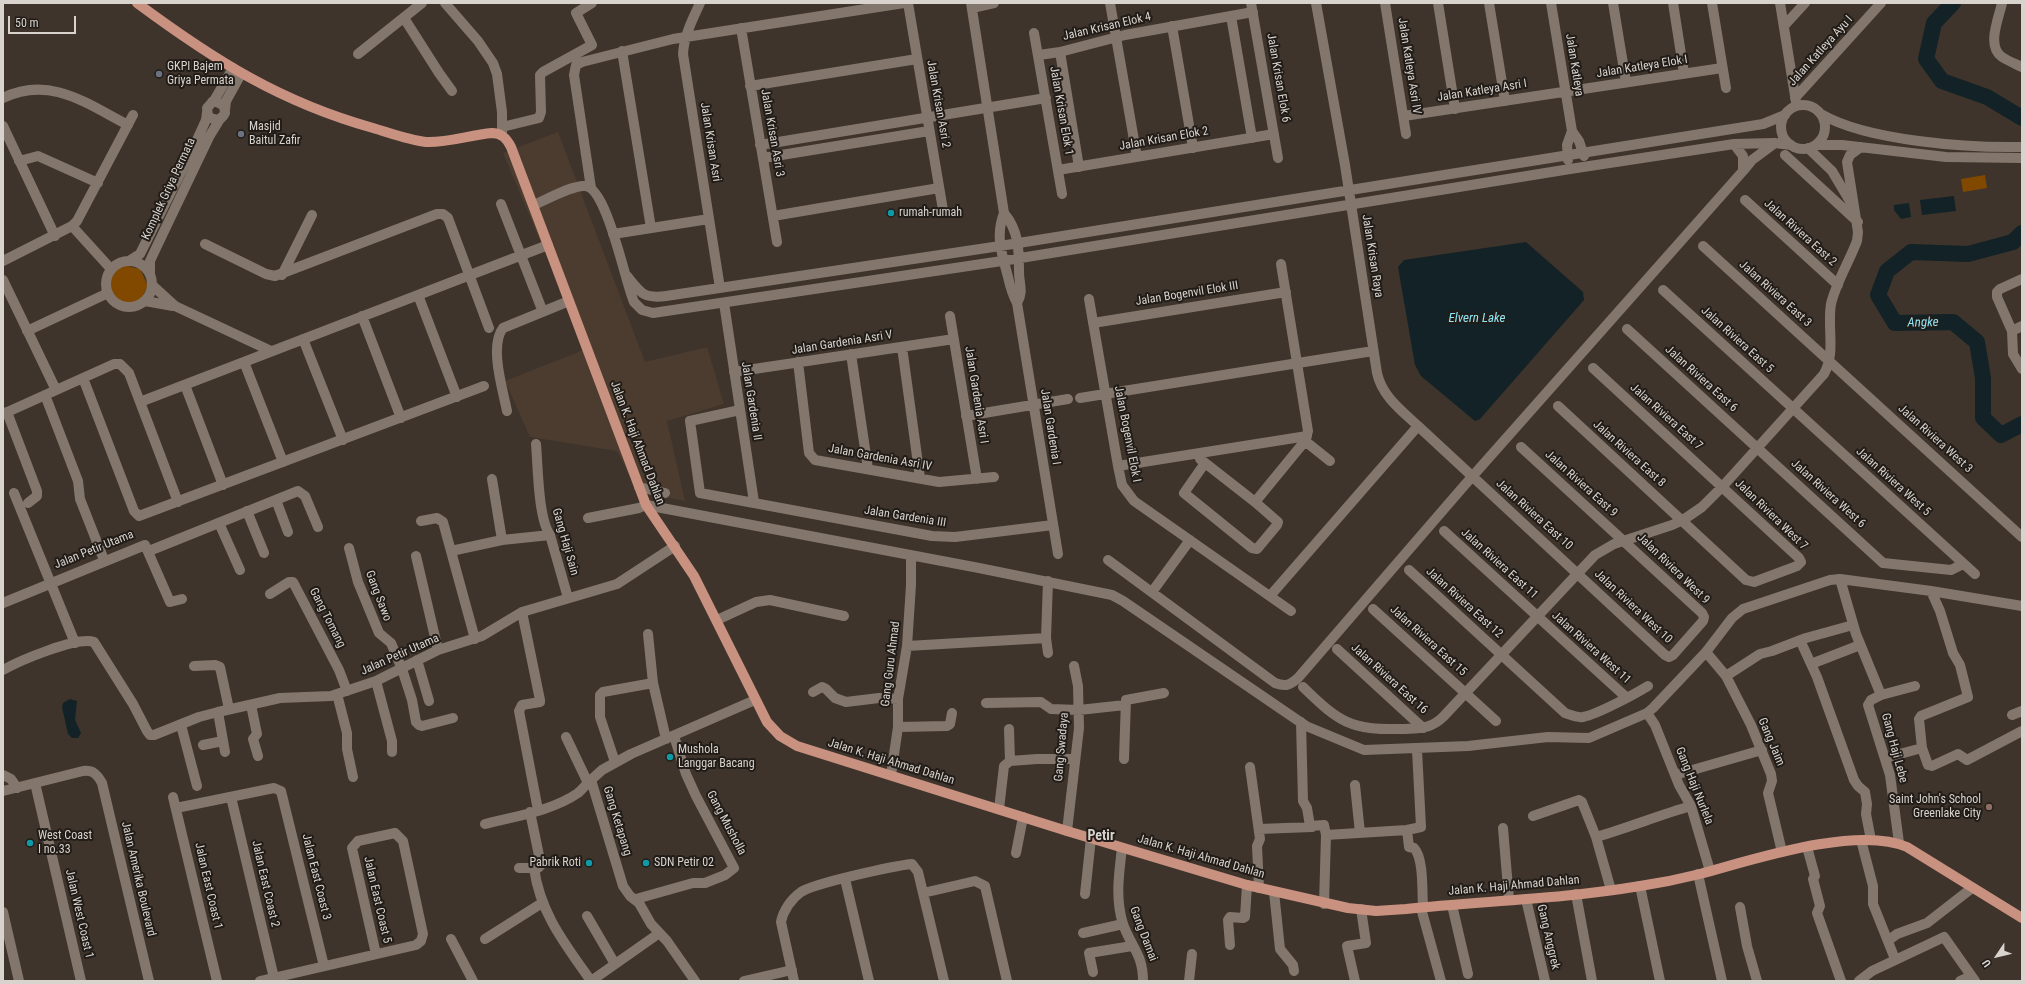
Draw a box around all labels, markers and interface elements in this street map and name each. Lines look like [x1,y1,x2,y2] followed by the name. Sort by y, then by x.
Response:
[10,8,78,34] scale bar
[1061,10,1153,44] street label: Jalan Krisan Elok 4
[1786,13,1856,89] street label: Jalan Katleya Ayu I
[15,16,39,30] text: 50 m
[1394,17,1424,115] street label: Jalan Katleya Asri IV
[1263,32,1293,124] street label: Jalan Krisan Elok 6
[1562,33,1586,97] street label: Jalan Katleya
[1595,53,1689,81] street label: Jalan Katleya Elok I
[923,59,953,149] street label: Jalan Krisan Asri 2
[167,60,234,88] place label: GKPI Bajem Griya Permata
[1046,65,1076,157] street label: Jalan Krisan Elok 1
[154,69,164,79] marker: GKPI Bajem Griya Permata
[1436,77,1528,105] street label: Jalan Katleya Asri I
[757,88,787,178] street label: Jalan Krisan Asri 3
[697,101,723,183] street label: Jalan Krisan Asri
[249,120,300,148] place label: Masjid Baitul Zafir
[1118,124,1210,154] street label: Jalan Krisan Elok 2
[236,129,246,139] marker: Masjid Baitul Zafir
[139,136,199,242] street label: Komplek Griya Permata
[1761,197,1839,269] street label: Jalan Riviera East 2
[899,206,962,220] place label: rumah-rumah
[886,208,896,218] marker: rumah-rumah
[1358,213,1386,299] street label: Jalan Krisan Raya
[1736,258,1814,330] street label: Jalan Riviera East 3
[1135,279,1239,309] street label: Jalan Bogenvil Elok III
[1698,304,1776,376] street label: Jalan Riviera East 5
[1449,311,1505,327] water label: Elvern Lake
[1907,315,1939,331] water label: Angke
[791,328,893,358] street label: Jalan Gardenia Asri V
[1662,343,1740,415] street label: Jalan Riviera East 6
[961,345,991,445] street label: Jalan Gardenia Asri I
[738,361,764,441] street label: Jalan Gardenia II
[607,379,667,507] street label: Jalan K. Haji Ahmad Dahlan
[1627,381,1705,453] street label: Jalan Riviera East 7
[1111,385,1143,483] street label: Jalan Bogenvil Elok I
[1037,388,1063,466] street label: Jalan Gardenia I
[1895,402,1975,476] street label: Jalan Riviera West 3
[1590,418,1668,490] street label: Jalan Riviera East 8
[827,442,933,474] street label: Jalan Gardenia Asri IV
[1853,445,1933,519] street label: Jalan Riviera West 5
[1542,448,1620,520] street label: Jalan Riviera East 9
[1788,457,1868,531] street label: Jalan Riviera West 6
[1493,477,1575,553] street label: Jalan Riviera East 10
[1732,477,1810,553] street label: Jalan Riviera West 7
[863,503,947,531] street label: Jalan Gardenia III
[549,507,581,577] street label: Gang Haji Sain
[1458,526,1540,602] street label: Jalan Riviera East 11
[52,528,136,572] street label: Jalan Petir Utama
[1634,531,1712,607] street label: Jalan Riviera West 9
[1423,565,1505,641] street label: Jalan Riviera East 12
[1591,567,1675,647] street label: Jalan Riviera West 10
[362,569,394,623] street label: Gang Sawo
[306,586,348,650] street label: Gang Tomang
[1387,603,1469,679] street label: Jalan Riviera East 15
[1549,609,1633,687] street label: Jalan Riviera West 11
[879,621,903,707] street label: Gang Guru Ahmad
[359,631,441,679] street label: Jalan Petir Utama
[1348,641,1430,717] street label: Jalan Riviera East 16
[1052,712,1072,782] street label: Gang Swadaya
[1878,712,1910,784] street label: Gang Haji Lebe
[1754,716,1788,768] street label: Gang Jaim
[826,736,956,788] street label: Jalan K. Haji Ahmad Dahlan
[678,743,755,771] place label: Mushola Langgar Bacang
[1672,745,1716,827] street label: Gang Haji Nurlela
[665,752,675,762] marker: Mushola Langgar Bacang
[600,784,634,858] street label: Gang Ketapang
[703,788,749,858] street label: Gang Musholla
[1889,793,1981,821] place label: Saint John's School Greenlake City
[1984,802,1994,812] marker: Saint John's School Greenlake City
[118,820,158,938] street label: Jalan Amerika Boulevard
[1087,828,1115,844] district label: Petir
[38,829,92,857] place label: West Coast I no.33
[298,832,334,922] street label: Jalan East Coast 3
[1136,832,1266,882] street label: Jalan K. Haji Ahmad Dahlan
[25,838,35,848] marker: West Coast I no.33
[248,839,282,929] street label: Jalan East Coast 2
[191,841,225,931] street label: Jalan East Coast 1
[360,855,394,945] street label: Jalan East Coast 5
[529,856,581,870] place label: Pabrik Roti
[654,856,714,870] place label: SDN Petir 02
[584,858,594,868] marker: Pabrik Roti
[641,858,651,868] marker: SDN Petir 02
[62,868,96,960] street label: Jalan West Coast 1
[1448,873,1580,899] street label: Jalan K. Haji Ahmad Dahlan
[1534,903,1562,971] street label: Gang Anggrek
[1126,905,1160,963] street label: Gang Damai
[1977,936,2017,976] north arrow
[1980,957,1994,969] text: U

